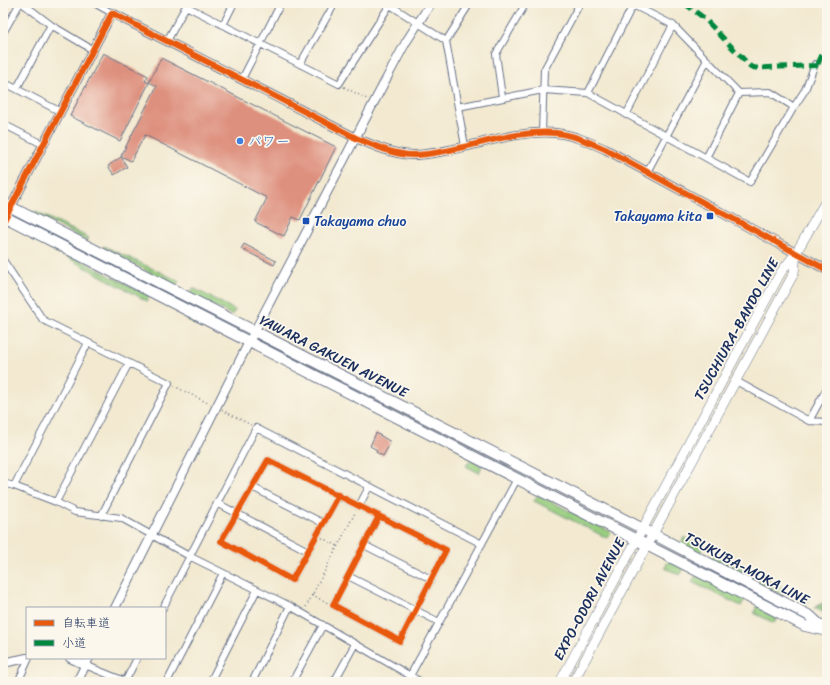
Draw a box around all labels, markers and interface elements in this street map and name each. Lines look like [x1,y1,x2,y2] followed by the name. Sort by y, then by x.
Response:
[248,129,290,154] place label: パワー
[235,136,245,146] marker: パワー
[614,204,702,229] place label: Takayama kita
[314,209,407,234] place label: Takayama chuo
[705,211,715,221] marker: Takayama kita
[301,216,311,226] marker: Takayama chuo
[687,252,787,405] street label: TSUCHIURA-BANDO LINE
[255,308,414,405] street label: YAWARA GAKUEN AVENUE
[680,525,815,613] street label: TSUKUBA-MOKA LINE
[547,532,633,665] street label: EXPO-ODORI AVENUE
[26,607,166,659] legend
[62,612,110,634] text: 自転車道
[62,632,86,654] text: 小道

